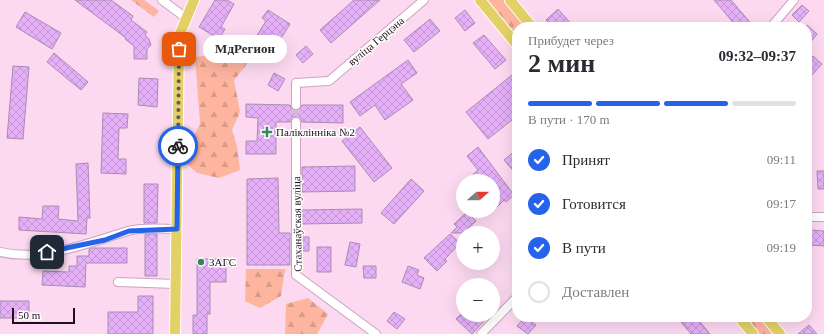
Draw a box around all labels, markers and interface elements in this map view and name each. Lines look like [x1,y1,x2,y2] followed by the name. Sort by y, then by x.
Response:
[346,14,406,68] street label: вуліца Герцэна
[162,32,196,66] pin
[528,33,614,48] text: Прибудет через
[203,35,287,63] callout: МдРегион
[168,38,190,60] icon: bag
[215,41,275,56] text: МдРегион
[719,48,796,64] text: 09:32–09:37
[528,49,595,78] text: 2 мин
[528,112,610,127] text: В пути · 170 m
[158,126,198,166] courier
[261,126,273,138] marker: Паліклінніка №2
[276,126,355,138] place label: Паліклінніка №2
[167,135,189,157] icon: bike
[528,149,550,171] icon: check
[562,152,610,168] text: Принят
[767,152,796,167] text: 09:11
[456,174,500,218] north arrow
[456,174,500,322] map controls
[290,176,304,272] street label: Стаханаўская вуліца
[528,193,550,215] icon: check
[562,196,626,212] text: Готовится
[766,196,796,211] text: 09:17
[456,226,500,270] button: +
[30,235,64,269] pin
[528,237,550,259] icon: check
[562,240,606,256] text: В пути
[766,240,796,255] text: 09:19
[36,241,58,263] icon: home
[209,256,236,268] place label: ЗАГС
[196,257,206,267] marker: ЗАГС
[456,278,500,322] button: −
[562,284,629,300] text: Доставлен
[12,306,75,325] scale bar
[18,309,40,321] text: 50 m

